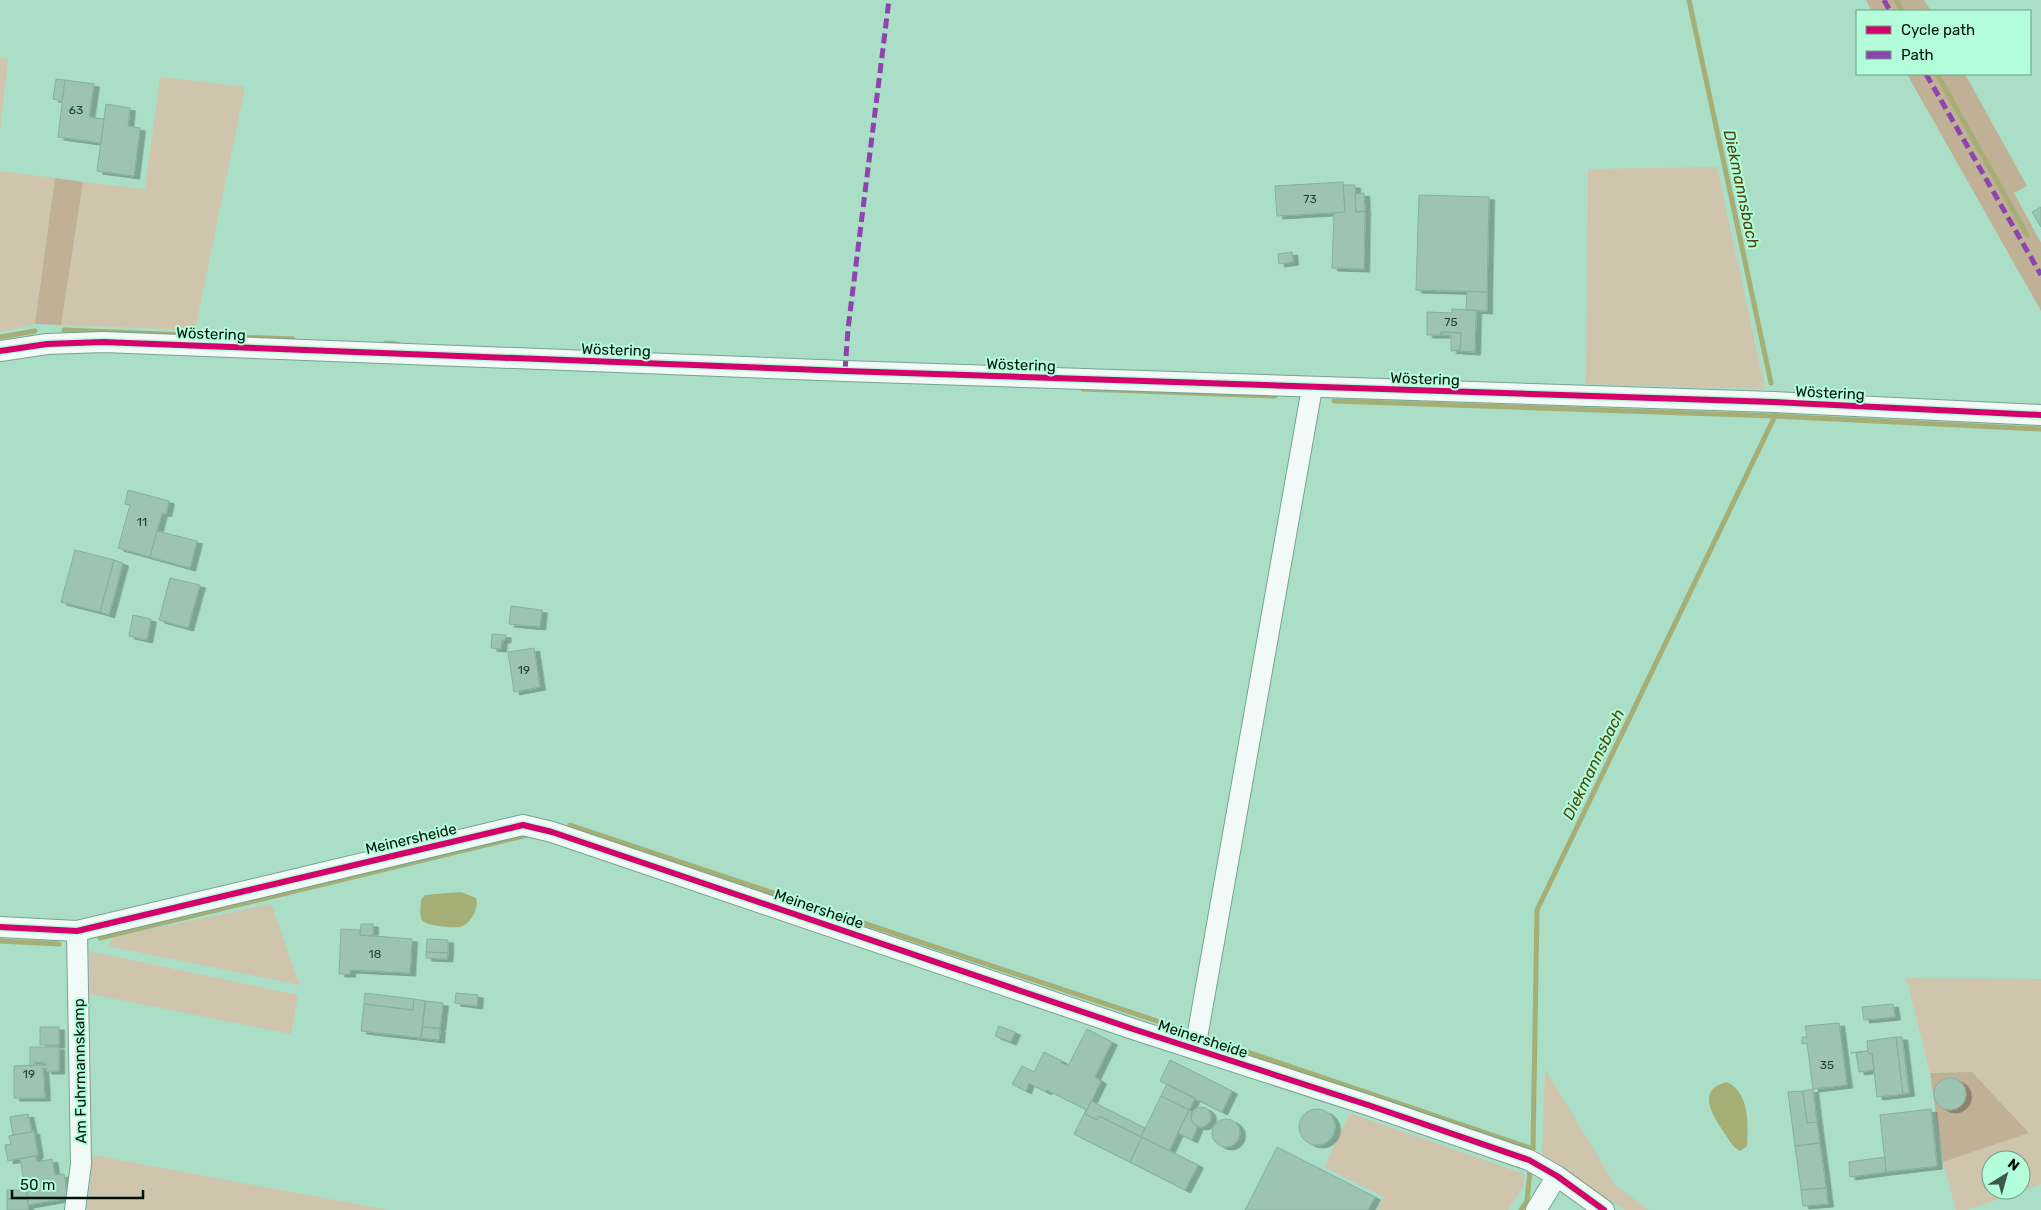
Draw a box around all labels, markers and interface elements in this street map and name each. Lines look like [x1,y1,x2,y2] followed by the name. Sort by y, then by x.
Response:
[1856,10,2031,75] legend
[1901,21,1975,39] text: Cycle path
[1901,46,1934,64] text: Path
[69,103,83,117] house number: 63
[1720,128,1763,250] water label: Diekmannsbach
[1303,192,1317,206] house number: 73
[1444,315,1458,329] house number: 75
[176,324,246,344] street label: Wöstering
[581,340,651,360] street label: Wöstering
[986,355,1056,375] street label: Wöstering
[1390,369,1460,389] street label: Wöstering
[1795,382,1865,404] street label: Wöstering
[137,515,147,529] house number: 11
[518,663,530,677] house number: 19
[1558,706,1628,823] water label: Diekmannsbach
[364,820,458,858] street label: Meinersheide
[772,885,866,933] street label: Meinersheide
[369,947,381,961] house number: 18
[70,998,90,1144] street label: Am Fuhrmannskamp
[1156,1016,1250,1062] street label: Meinersheide
[1820,1058,1834,1072] house number: 35
[23,1067,35,1081] house number: 19
[1981,1150,2031,1200] north arrow
[2004,1155,2023,1175] text: N
[12,1168,144,1200] scale bar
[20,1176,55,1194] text: 50 m

